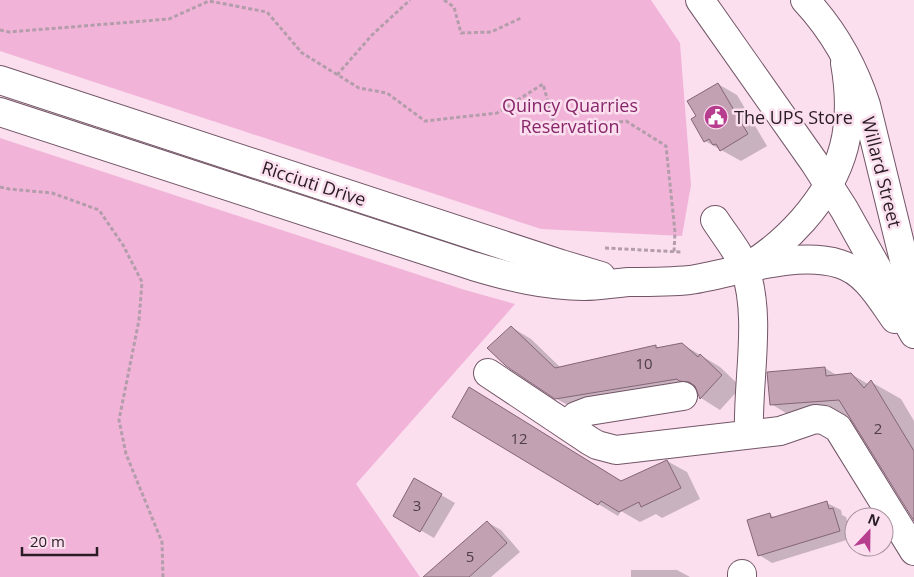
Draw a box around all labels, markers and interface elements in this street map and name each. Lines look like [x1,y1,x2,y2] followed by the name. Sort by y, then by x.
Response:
[502,93,638,138] park label: Quincy Quarries Reservation
[703,104,729,130] public building icon: The UPS Store
[734,105,853,129] place label: The UPS Store
[857,114,907,230] street label: Willard Street
[259,155,369,211] street label: Ricciuti Drive
[635,353,653,373] house number: 10
[874,418,882,438] house number: 2
[510,428,528,448] house number: 12
[413,495,421,515] house number: 3
[844,507,894,557] north arrow
[865,509,883,530] text: N
[22,524,98,556] scale bar
[30,531,65,551] text: 20 m
[466,546,474,566] house number: 5

